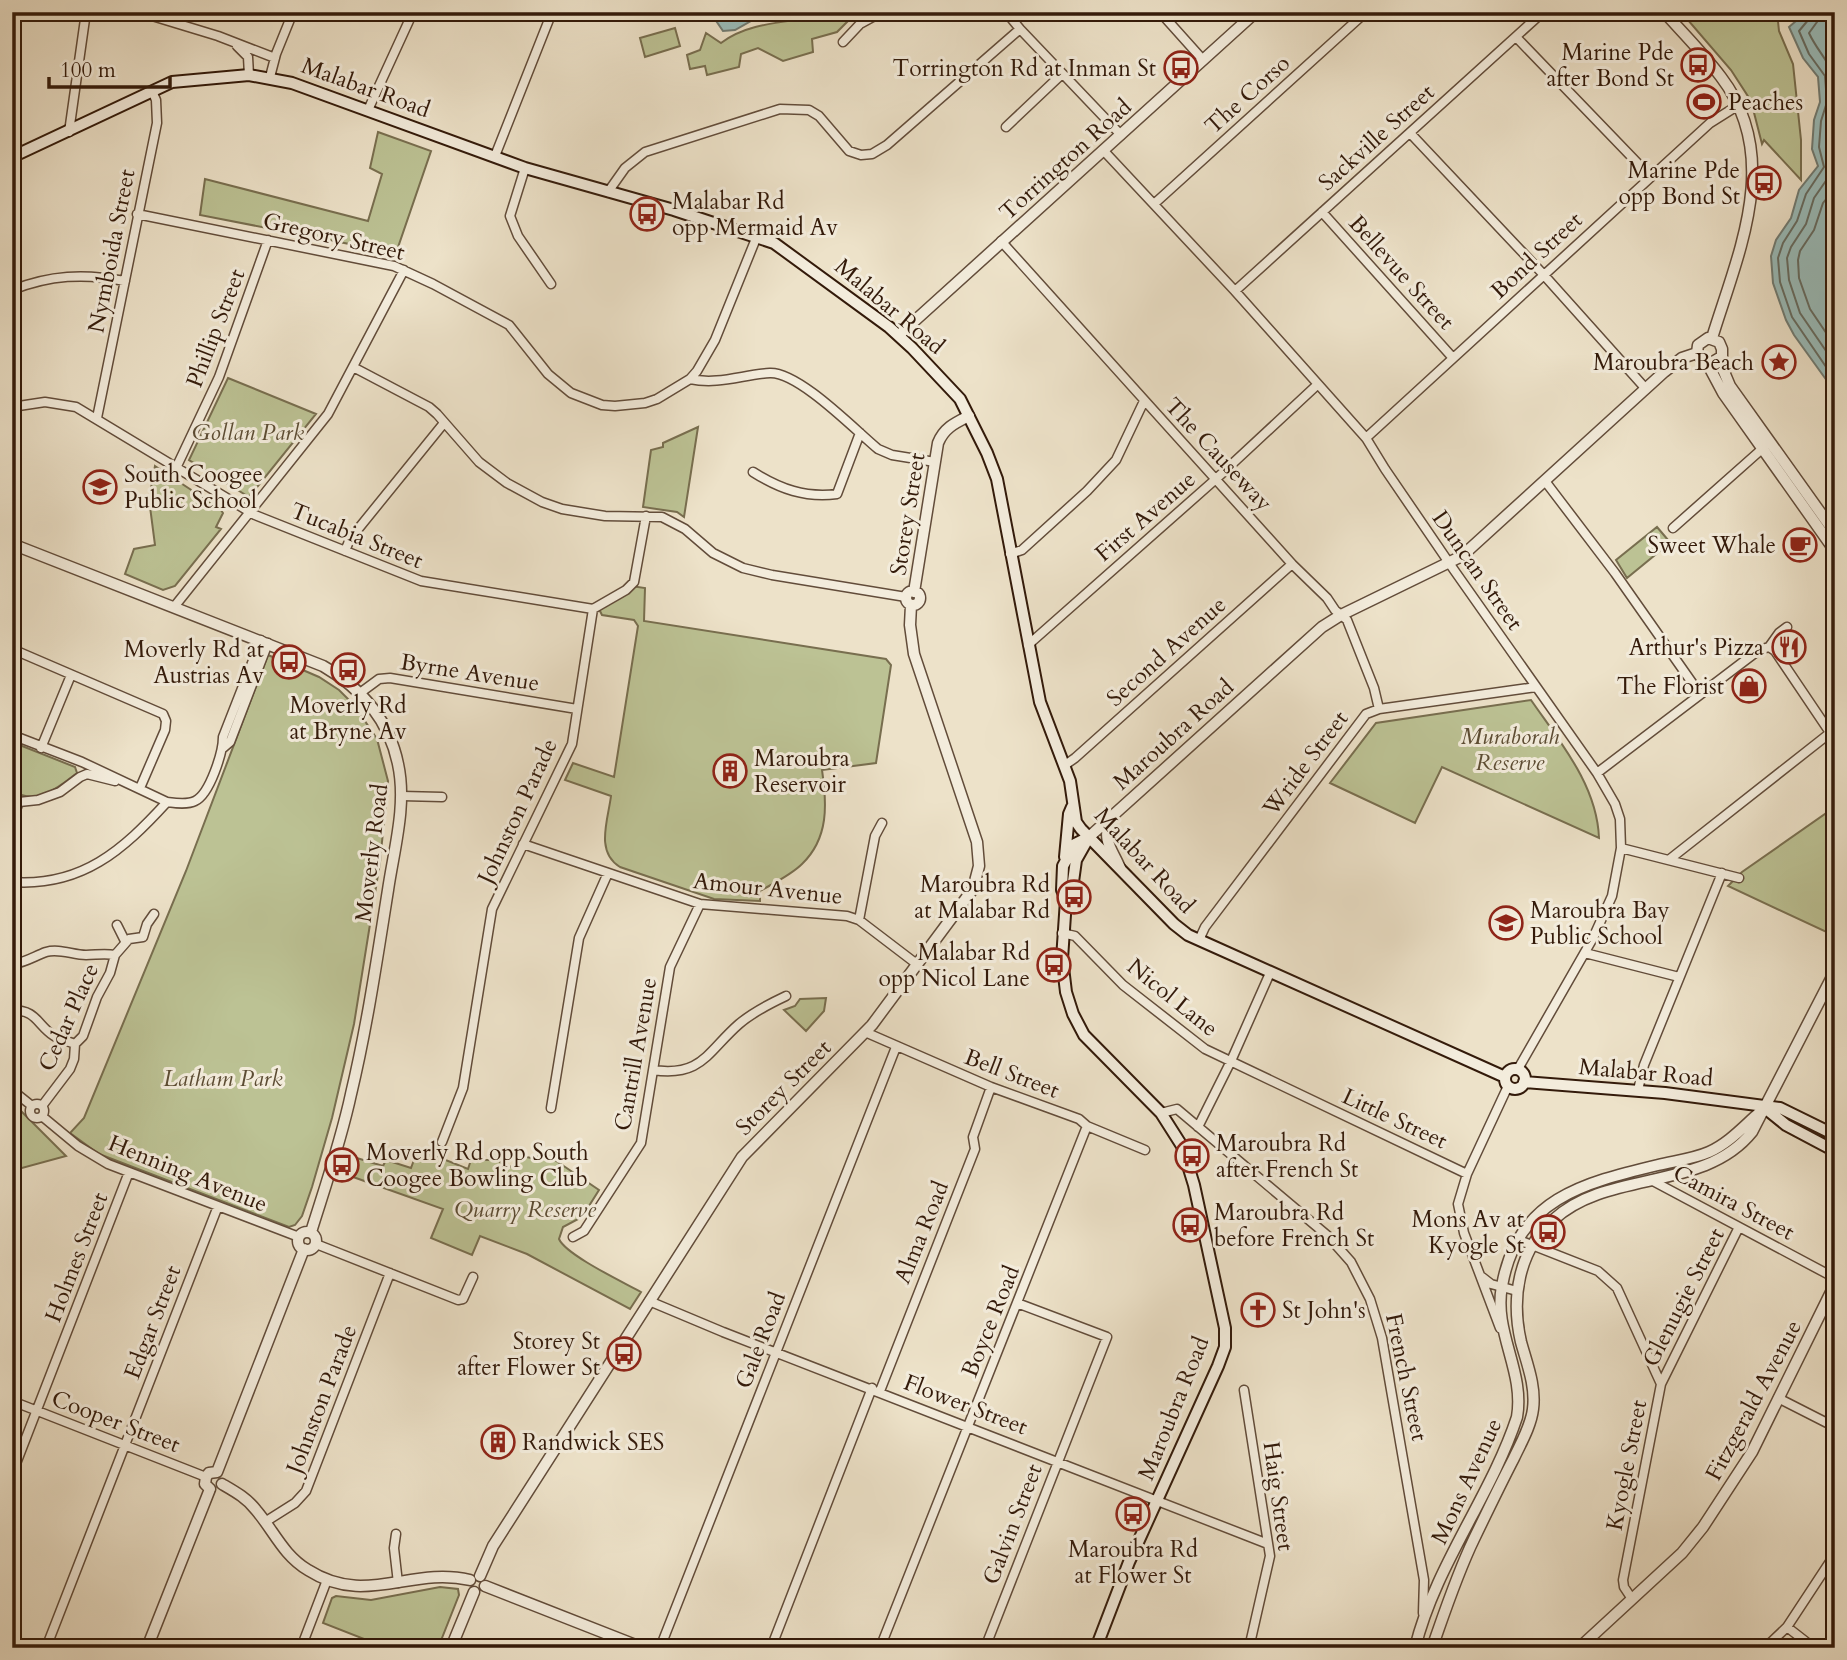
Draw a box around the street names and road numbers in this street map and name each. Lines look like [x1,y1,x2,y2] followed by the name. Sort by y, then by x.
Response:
[1198,48,1297,141] street label: The Corso
[297,50,435,125] street label: Malabar Road
[1312,77,1441,198] street label: Sackville Street
[993,91,1139,227] street label: Torrington Road
[80,167,143,336] street label: Nymboida Street
[260,205,408,268] street label: Gregory Street
[1484,205,1589,306] street label: Bond Street
[1342,208,1461,336] street label: Bellevue Street
[828,251,952,362] street label: Malabar Road
[179,264,252,392] street label: Phillip Street
[1158,391,1279,518] street label: The Causeway
[883,451,932,578] street label: Storey Street
[1088,464,1202,569] street label: First Avenue
[286,495,428,576] street label: Tucabia Street
[1425,504,1530,636] street label: Duncan Street
[1100,589,1233,713] street label: Second Avenue
[398,646,542,699] street label: Byrne Avenue
[1106,671,1241,797] street label: Maroubra Road
[1255,704,1355,823] street label: Wride Street
[469,733,565,892] street label: Johnston Parade
[348,781,395,924] street label: Moverly Road
[1087,800,1202,921] street label: Malabar Road
[692,865,844,912] street label: Amour Avenue
[1121,951,1225,1044] street label: Nicol Lane
[31,958,106,1076] street label: Cedar Place
[607,975,664,1133] street label: Cantrill Avenue
[729,1033,838,1142] street label: Storey Street
[960,1041,1064,1106] street label: Bell Street
[1577,1051,1715,1094] street label: Malabar Road
[1337,1081,1452,1156] street label: Little Street
[104,1127,272,1219] street label: Henning Avenue
[1668,1157,1800,1247] street label: Camira Street
[887,1175,956,1288] street label: Alma Road
[38,1188,115,1327] street label: Holmes Street
[1635,1223,1732,1372] street label: Glenugie Street
[954,1260,1027,1382] street label: Boyce Road
[117,1261,188,1383] street label: Edgar Street
[728,1287,793,1393] street label: Gale Road
[1378,1310,1435,1444] street label: French Street
[1698,1315,1809,1486] street label: Fitzgerald Avenue
[278,1320,364,1481] street label: Johnston Parade
[1131,1331,1217,1485] street label: Maroubra Road
[899,1367,1032,1442] street label: Flower Street
[47,1383,184,1460] street label: Cooper Street
[1599,1397,1654,1533] street label: Kyogle Street
[1424,1413,1509,1549] street label: Mons Avenue
[1255,1439,1302,1553] street label: Haig Street
[975,1459,1050,1589] street label: Galvin Street

